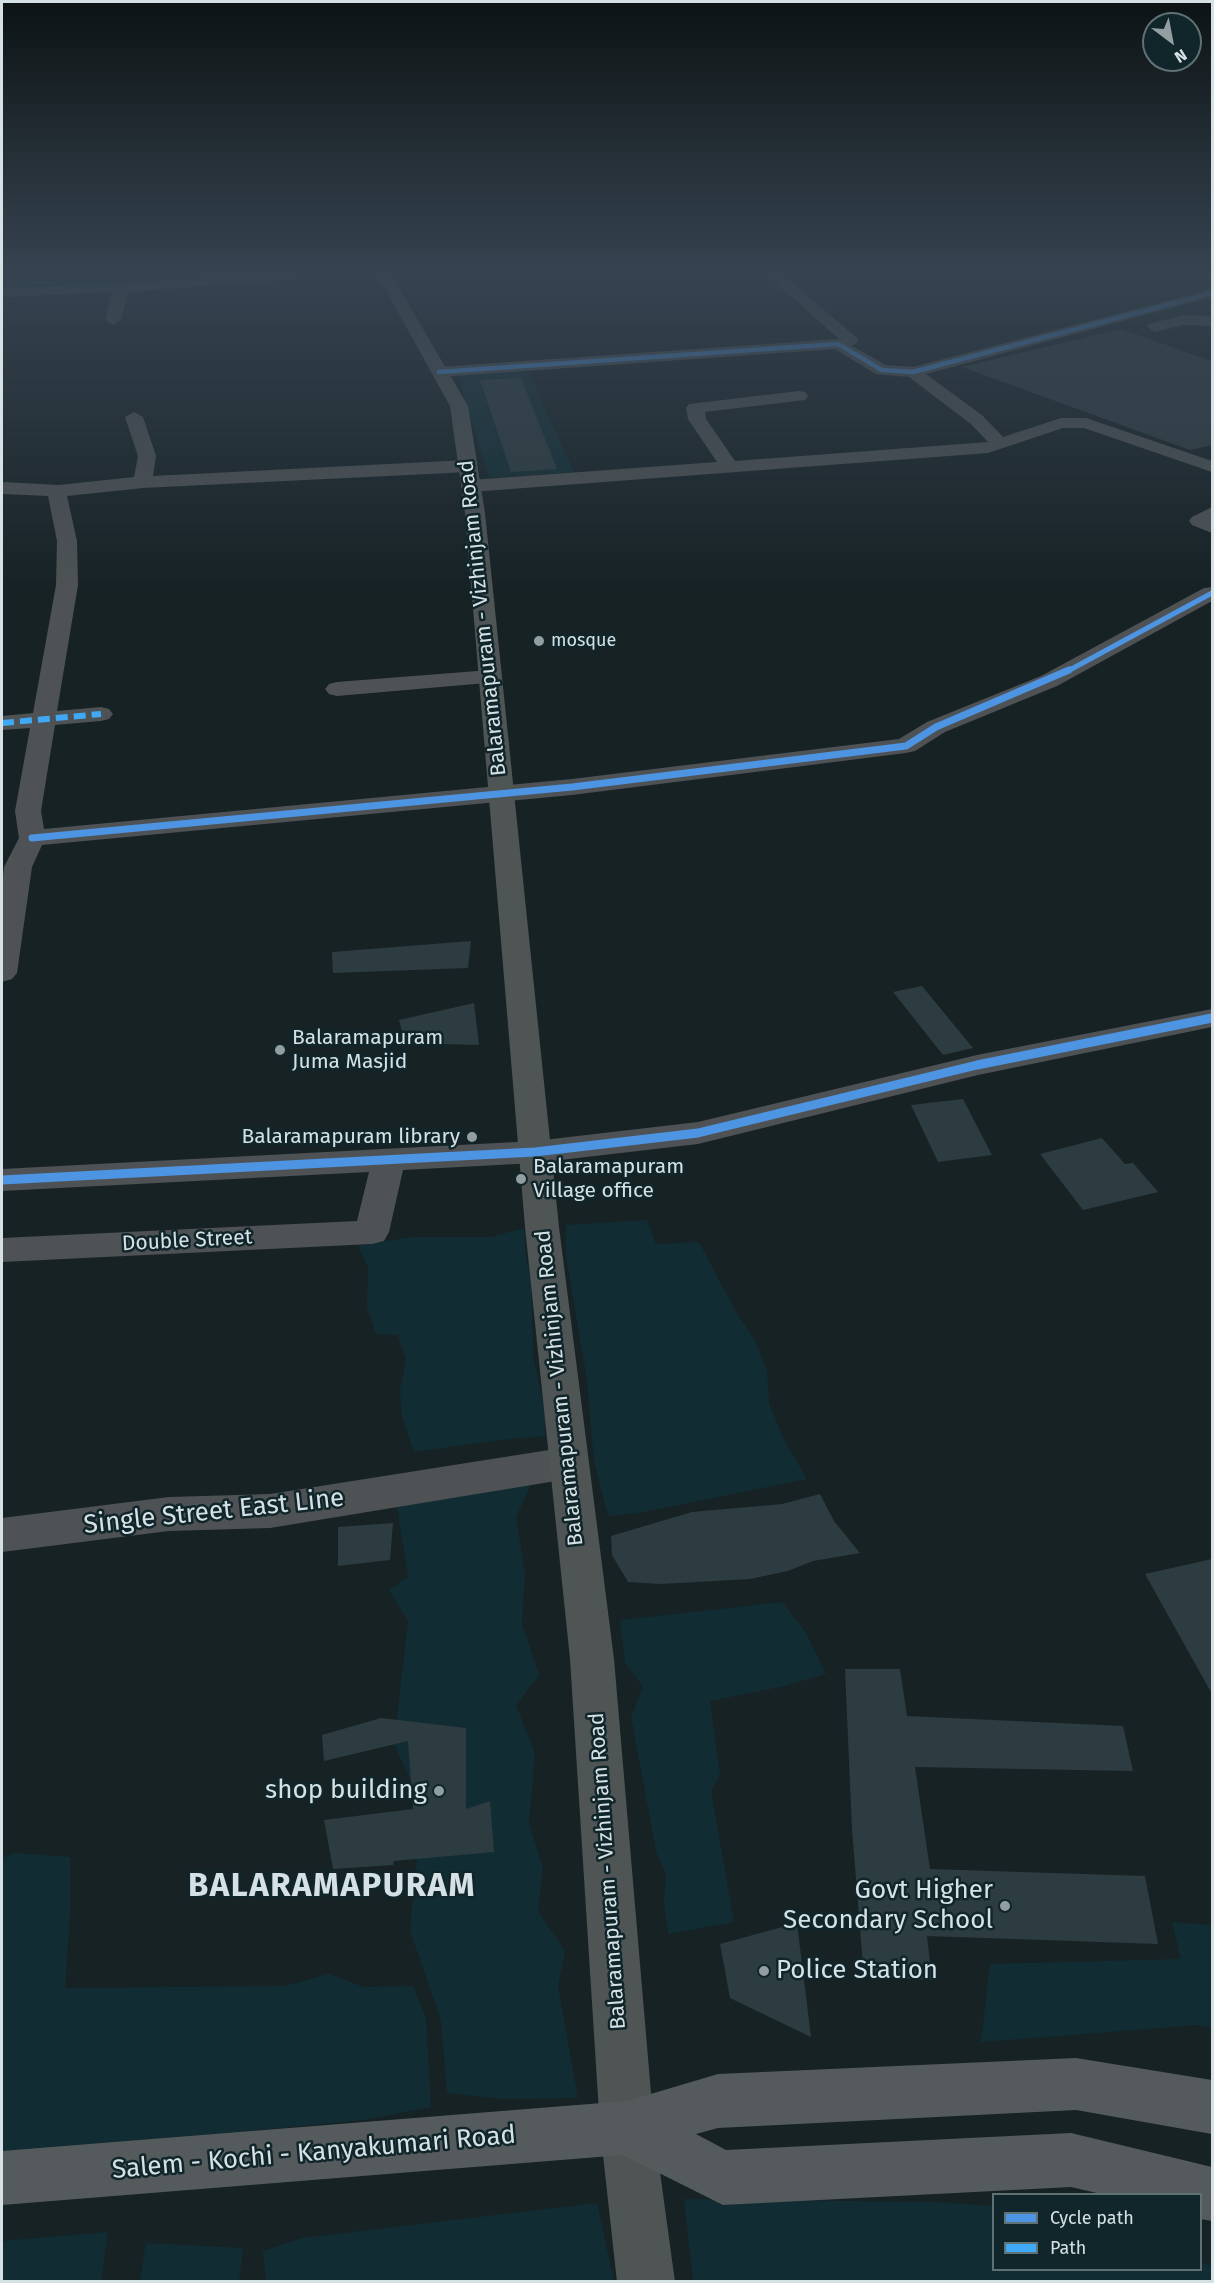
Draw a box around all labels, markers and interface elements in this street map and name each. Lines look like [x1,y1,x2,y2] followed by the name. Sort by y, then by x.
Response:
[1142,12,1202,72] north arrow
[1171,45,1190,67] text: N
[454,459,512,777] street label: Balaramapuram - Vizhinjam Road
[551,630,616,652] place label: mosque
[532,634,546,648] marker: mosque
[292,1025,443,1075] place label: Balaramapuram Juma Masjid
[273,1043,287,1057] marker: Balaramapuram Juma Masjid
[241,1124,460,1150] place label: Balaramapuram library
[465,1130,479,1144] marker: Balaramapuram library
[533,1154,684,1204] place label: Balaramapuram Village office
[514,1172,528,1186] marker: Balaramapuram Village office
[121,1225,253,1257] street label: Double Street
[531,1229,589,1547] street label: Balaramapuram - Vizhinjam Road
[82,1483,346,1541] street label: Single Street East Line
[584,1712,632,2030] street label: Balaramapuram - Vizhinjam Road
[265,1775,427,1807] place label: shop building
[432,1784,446,1798] marker: shop building
[188,1867,476,1907] district label: BALARAMAPURAM
[783,1875,993,1936] place label: Govt Higher Secondary School
[998,1899,1012,1913] marker: Govt Higher Secondary School
[776,1955,938,1987] place label: Police Station
[757,1964,771,1978] marker: Police Station
[111,2120,517,2186] street label: Salem - Kochi - Kanyakumari Road
[992,2193,1202,2271] legend
[1050,2207,1134,2229] text: Cycle path
[1050,2237,1086,2259] text: Path

